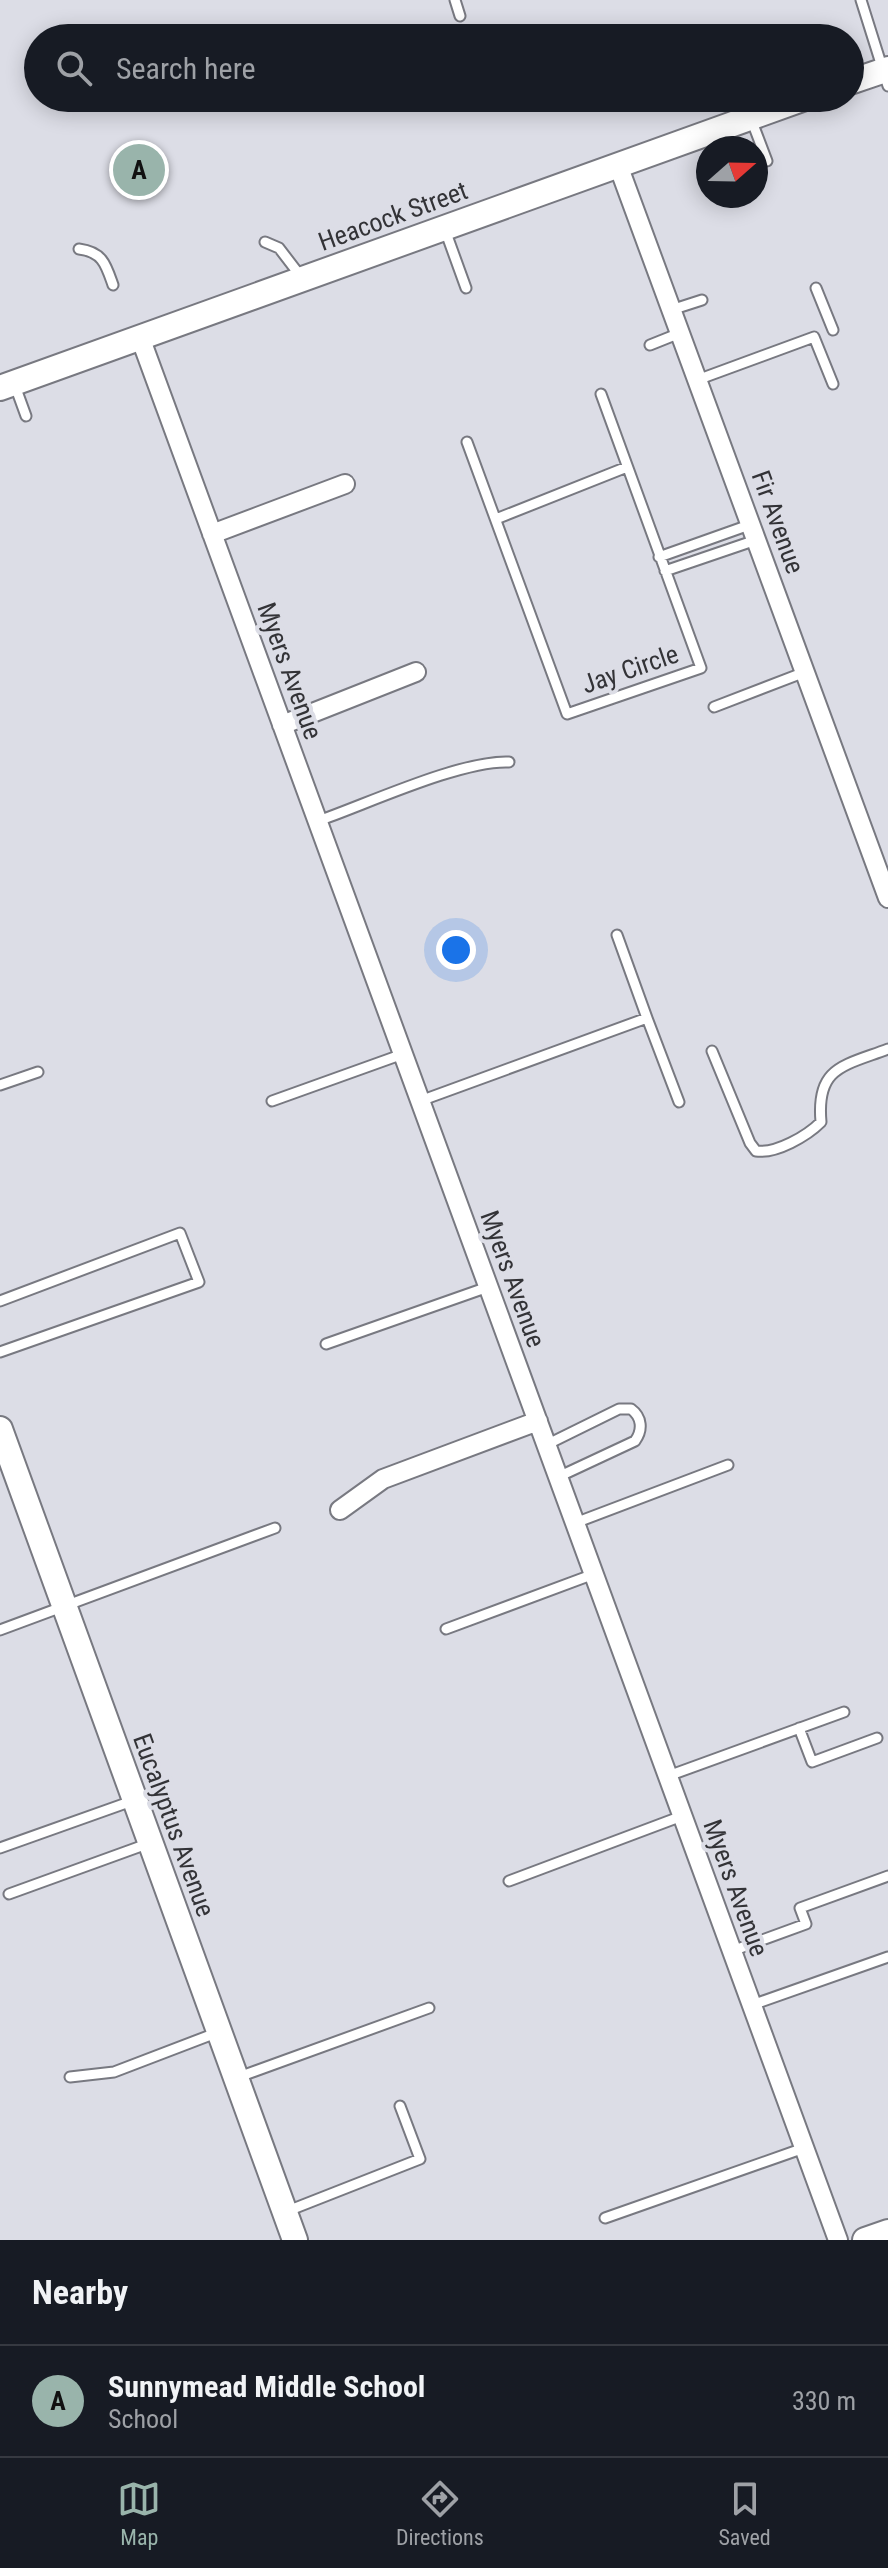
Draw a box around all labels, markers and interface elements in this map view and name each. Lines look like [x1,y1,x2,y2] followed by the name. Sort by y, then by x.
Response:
[24,24,864,112] search box
[52,46,96,90] icon: search
[116,51,256,86] text: Search here
[696,136,768,208] north arrow
[113,140,165,200] pin: A
[314,175,472,257] street label: Heacock Street
[746,466,810,578] street label: Fir Avenue
[251,599,329,743] street label: Myers Avenue
[578,639,682,699] street label: Jay Circle
[436,930,476,970] your location
[474,1207,552,1351] street label: Myers Avenue
[127,1730,221,1920] street label: Eucalyptus Avenue
[697,1816,775,1960] street label: Myers Avenue
[32,2272,128,2312] text: Nearby
[108,2369,425,2404] text: Sunnymead Middle School
[50,2386,66,2416] text: A
[792,2386,856,2416] text: 330 m
[108,2404,178,2434] text: School
[117,2477,161,2550] tab: Map
[396,2477,484,2550] tab: Directions
[718,2477,771,2550] tab: Saved

